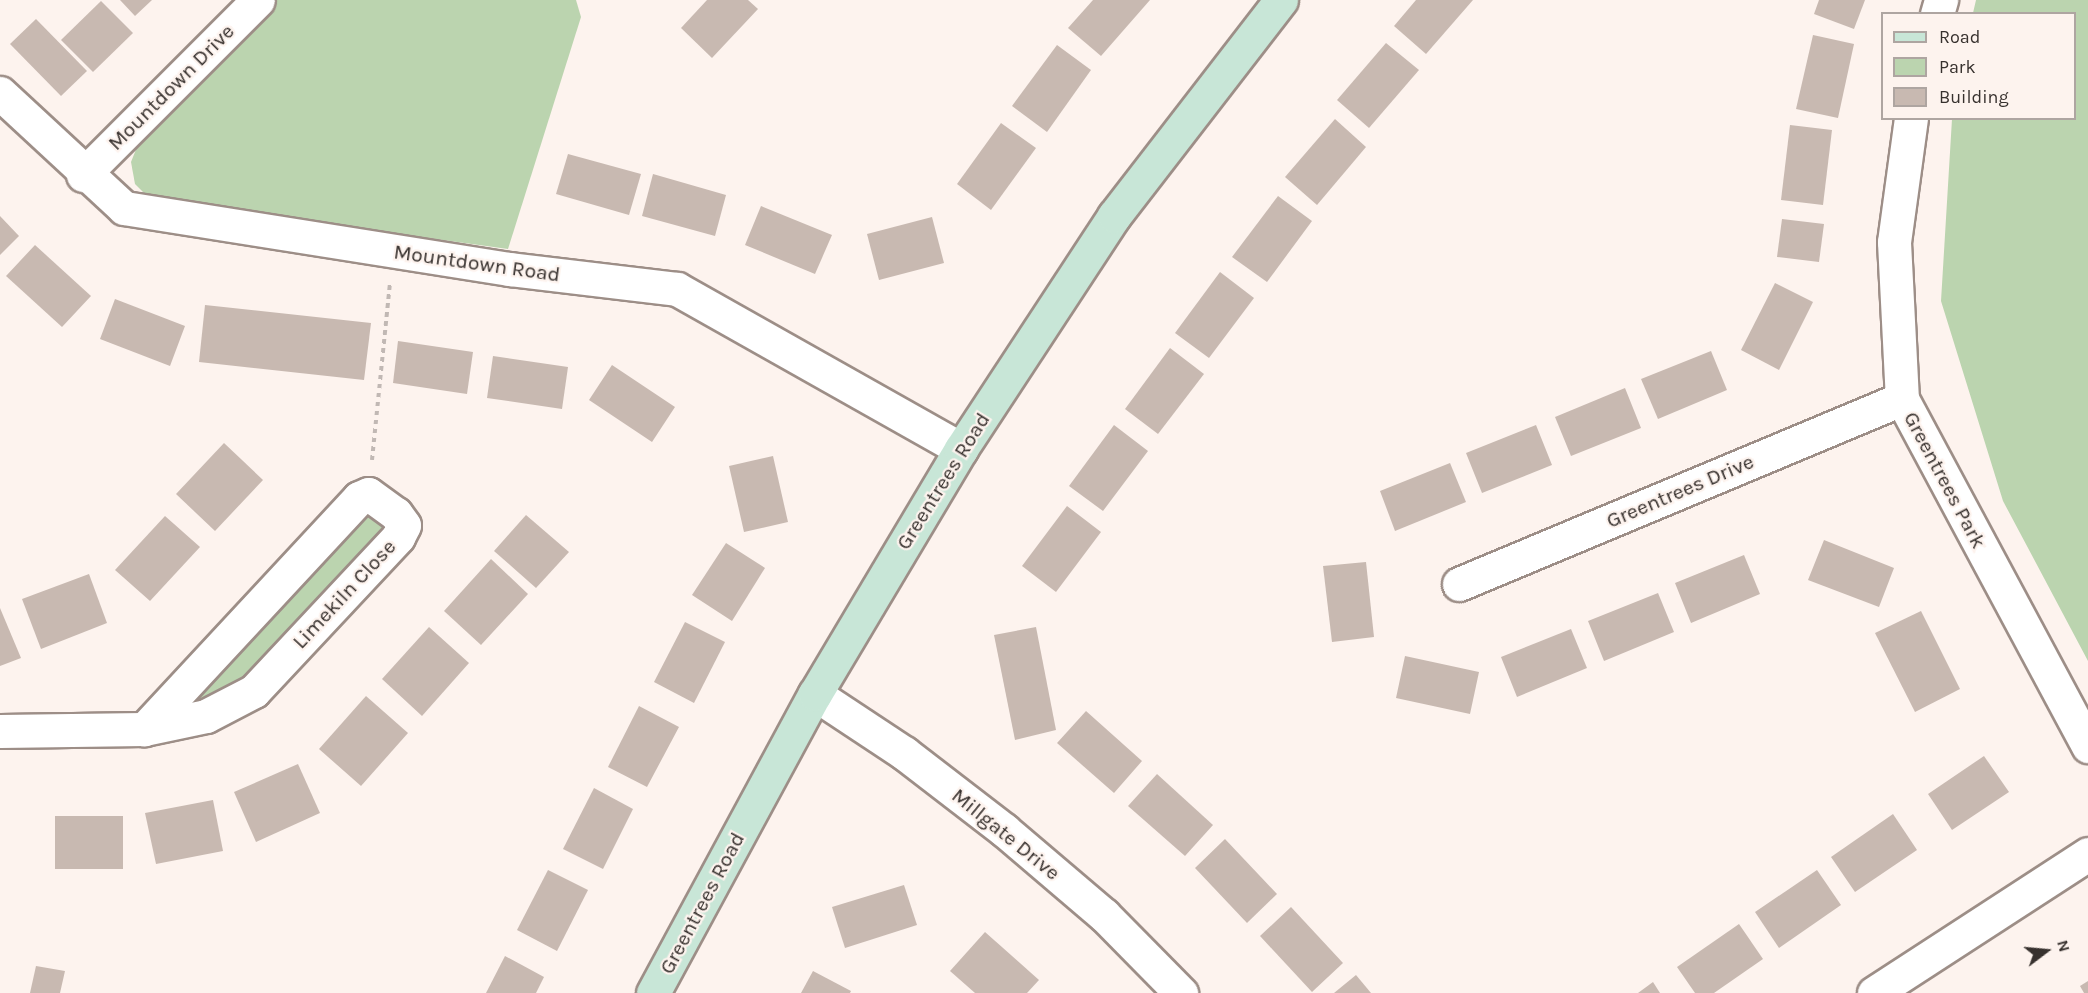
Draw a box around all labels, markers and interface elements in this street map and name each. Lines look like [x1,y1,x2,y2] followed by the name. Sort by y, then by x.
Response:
[1881,12,2076,120] legend
[103,19,239,155] street label: Mountdown Drive
[1939,26,1980,48] text: Road
[1939,56,1976,78] text: Park
[1939,86,2009,108] text: Building
[392,239,562,287] street label: Mountdown Road
[1898,407,1992,553] street label: Greentrees Park
[891,408,995,554] street label: Greentrees Road
[1603,449,1757,533] street label: Greentrees Drive
[287,534,401,654] street label: Limekiln Close
[947,783,1065,885] street label: Millgate Drive
[654,828,750,978] street label: Greentrees Road
[2016,921,2076,981] north arrow
[2053,938,2074,954] text: N

